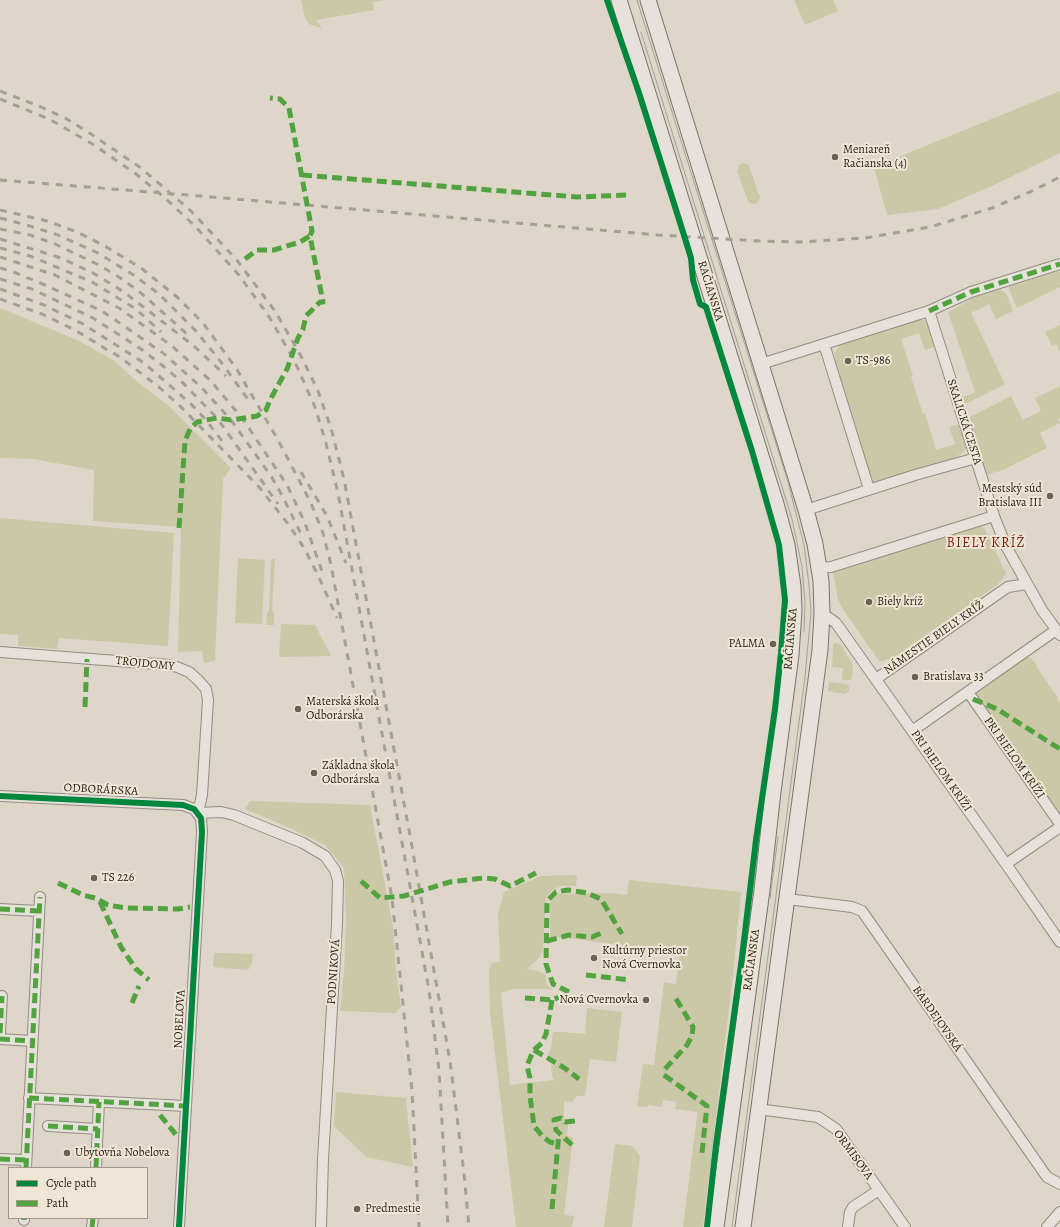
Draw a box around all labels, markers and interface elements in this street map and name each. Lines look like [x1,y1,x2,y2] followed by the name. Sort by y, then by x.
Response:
[843,143,907,171] place label: Meniareň Račianska (4)
[830,152,840,162] marker: Meniareň Račianska (4)
[694,259,726,323] street label: RAČIANSKA
[856,354,890,368] place label: TS-986
[843,356,853,366] marker: TS-986
[943,377,985,467] street label: SKALICKÁ CESTA
[978,482,1042,510] place label: Mestský súd Bratislava III
[1045,491,1055,501] marker: Mestský súd Bratislava III
[947,536,1025,552] district label: BIELY KRÍŽ
[877,595,923,609] place label: Biely kríž
[864,597,874,607] marker: Biely kríž
[881,598,987,678] street label: NÁMESTIE BIELY KRÍŽ
[781,607,801,671] street label: RAČIANSKA
[728,637,765,651] place label: PALMA
[768,639,778,649] marker: PALMA
[115,654,175,674] street label: TROJDOMY
[923,670,984,684] place label: Bratislava 33
[910,672,920,682] marker: Bratislava 33
[306,695,379,723] place label: Materská škola Odborárska
[293,704,303,714] marker: Materská škola Odborárska
[980,714,1048,802] street label: PRI BIELOM KRÍŽI
[907,727,975,815] street label: PRI BIELOM KRÍŽI
[322,759,395,787] place label: Základna škola Odborárska
[309,768,319,778] marker: Základna škola Odborárska
[63,781,139,799] street label: ODBORÁRSKA
[102,871,134,885] place label: TS 226
[89,873,99,883] marker: TS 226
[741,928,763,992] street label: RAČIANSKA
[325,939,343,1005] street label: PODNIKOVÁ
[602,944,687,972] place label: Kultúrny priestor Nová Cvernovka
[589,953,599,963] marker: Kultúrny priestor Nová Cvernovka
[909,983,965,1055] street label: BARDEJOVSKÁ
[171,989,189,1049] street label: NOBELOVA
[559,993,638,1007] place label: Nová Cvernovka
[641,995,651,1005] marker: Nová Cvernovka
[830,1127,876,1183] street label: ORMISOVA
[75,1146,170,1160] place label: Ubytovňa Nobelova
[62,1148,72,1158] marker: Ubytovňa Nobelova
[8,1167,148,1219] legend
[46,1175,97,1191] text: Cycle path
[46,1195,68,1211] text: Path
[365,1202,421,1216] place label: Predmestie
[352,1204,362,1214] marker: Predmestie

